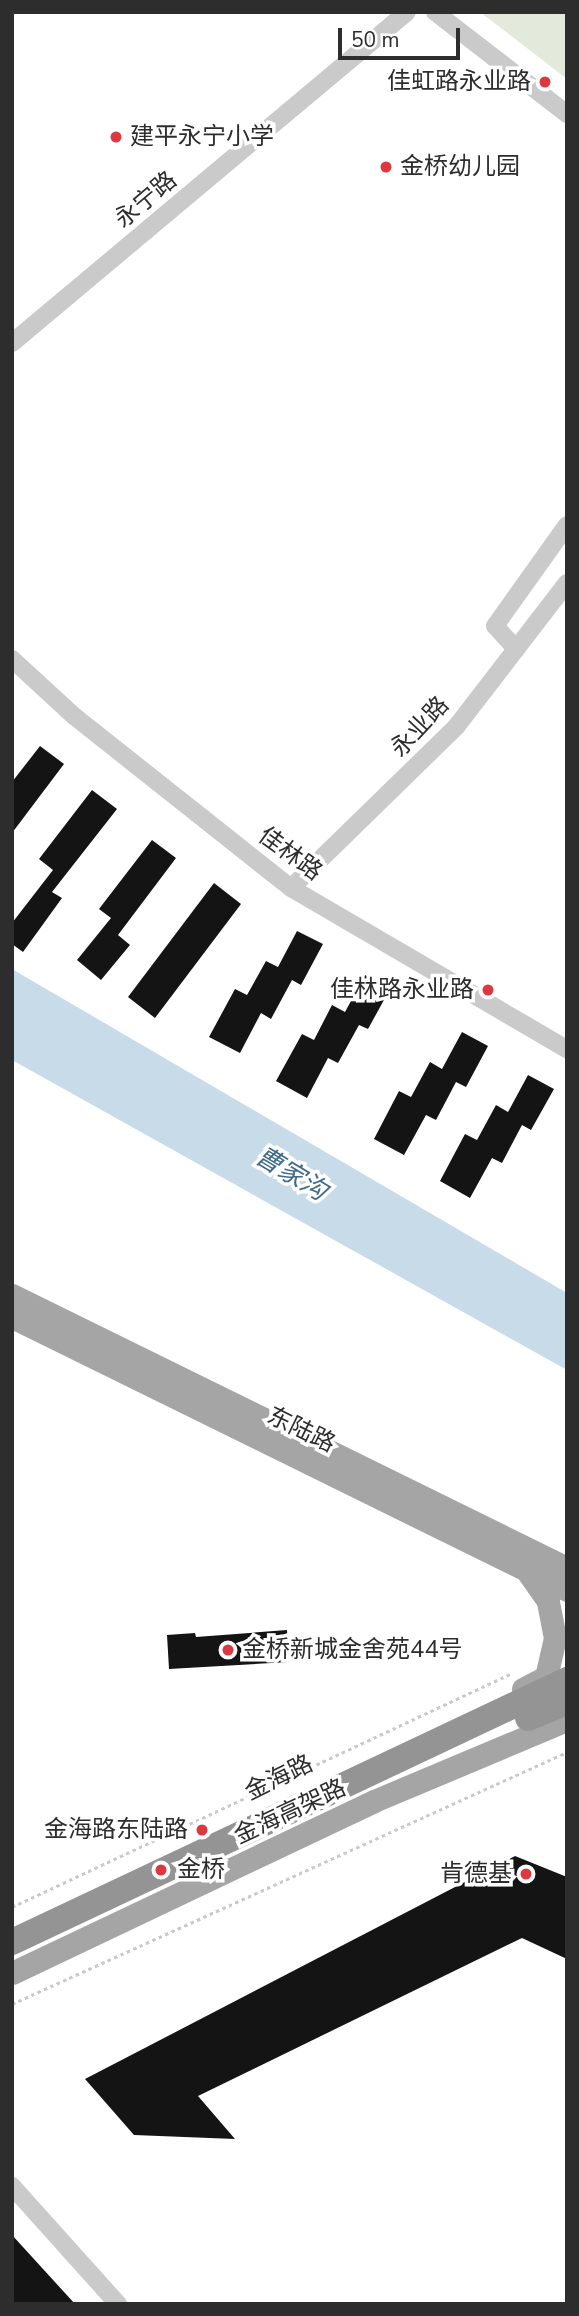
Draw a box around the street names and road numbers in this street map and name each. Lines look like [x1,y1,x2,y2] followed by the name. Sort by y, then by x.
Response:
[109,166,183,234] street label: 永宁路
[385,691,455,763] street label: 永业路
[252,821,328,887] street label: 佳林路
[262,1401,340,1459] street label: 东陆路
[240,1749,318,1807] street label: 金海路
[230,1774,350,1850] street label: 金海高架路

